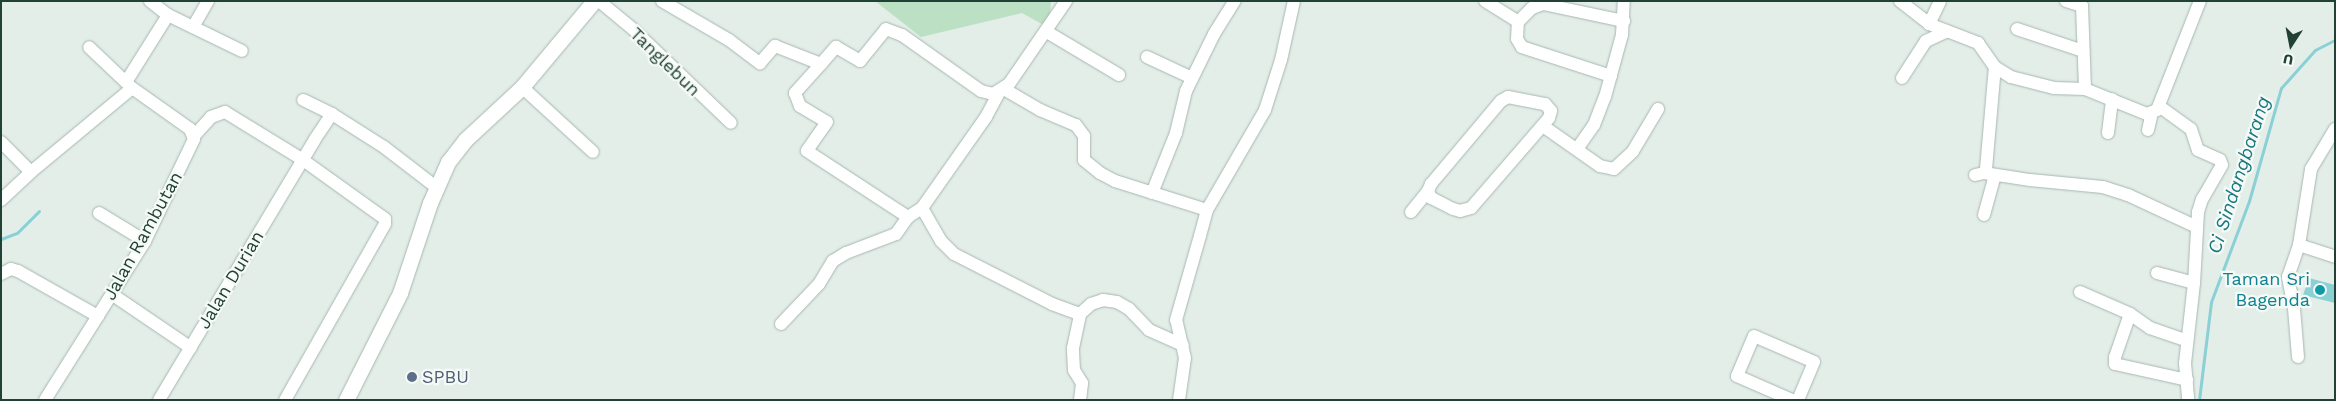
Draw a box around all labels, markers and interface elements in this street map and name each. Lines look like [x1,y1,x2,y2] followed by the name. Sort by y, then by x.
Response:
[2266,20,2316,70] north arrow
[625,23,705,101] street label: Tanglebun
[2282,51,2295,69] text: U
[2203,93,2275,257] water label: Ci Sindangbarang
[99,168,187,304] street label: Jalan Rambutan
[193,227,269,333] street label: Jalan Durian
[2223,269,2310,312] place label: Taman Sri Bagenda
[2314,284,2326,296] marker: Taman Sri Bagenda
[422,366,469,388] place label: SPBU
[406,371,418,383] marker: SPBU

